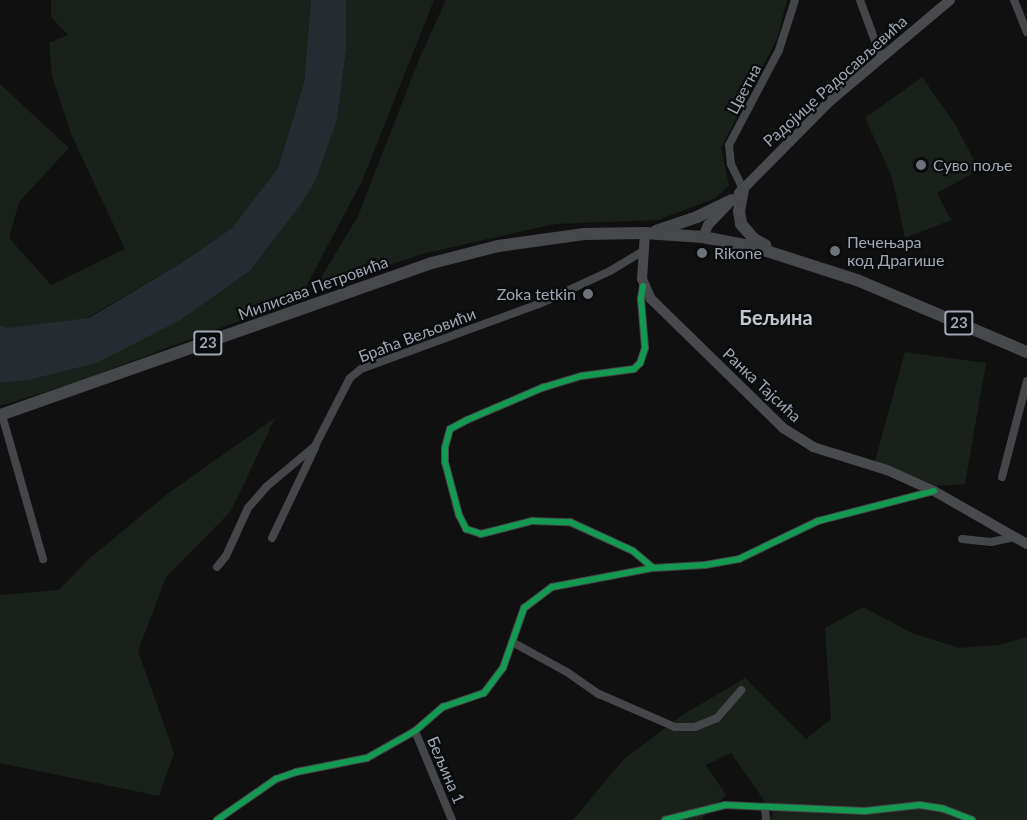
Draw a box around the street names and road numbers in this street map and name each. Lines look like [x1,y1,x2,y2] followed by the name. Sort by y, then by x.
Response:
[759,11,911,151] street label: Радојице Радосављевића
[723,61,765,117] street label: Цветна
[235,252,391,324] street label: Милисава Петровића
[356,304,478,366] street label: Браћа Вељовићи
[944,311,974,335] road number: 23
[193,331,223,355] road number: 23
[719,344,805,426] street label: Ранка Тајсића
[423,733,469,807] street label: Бељина 1

